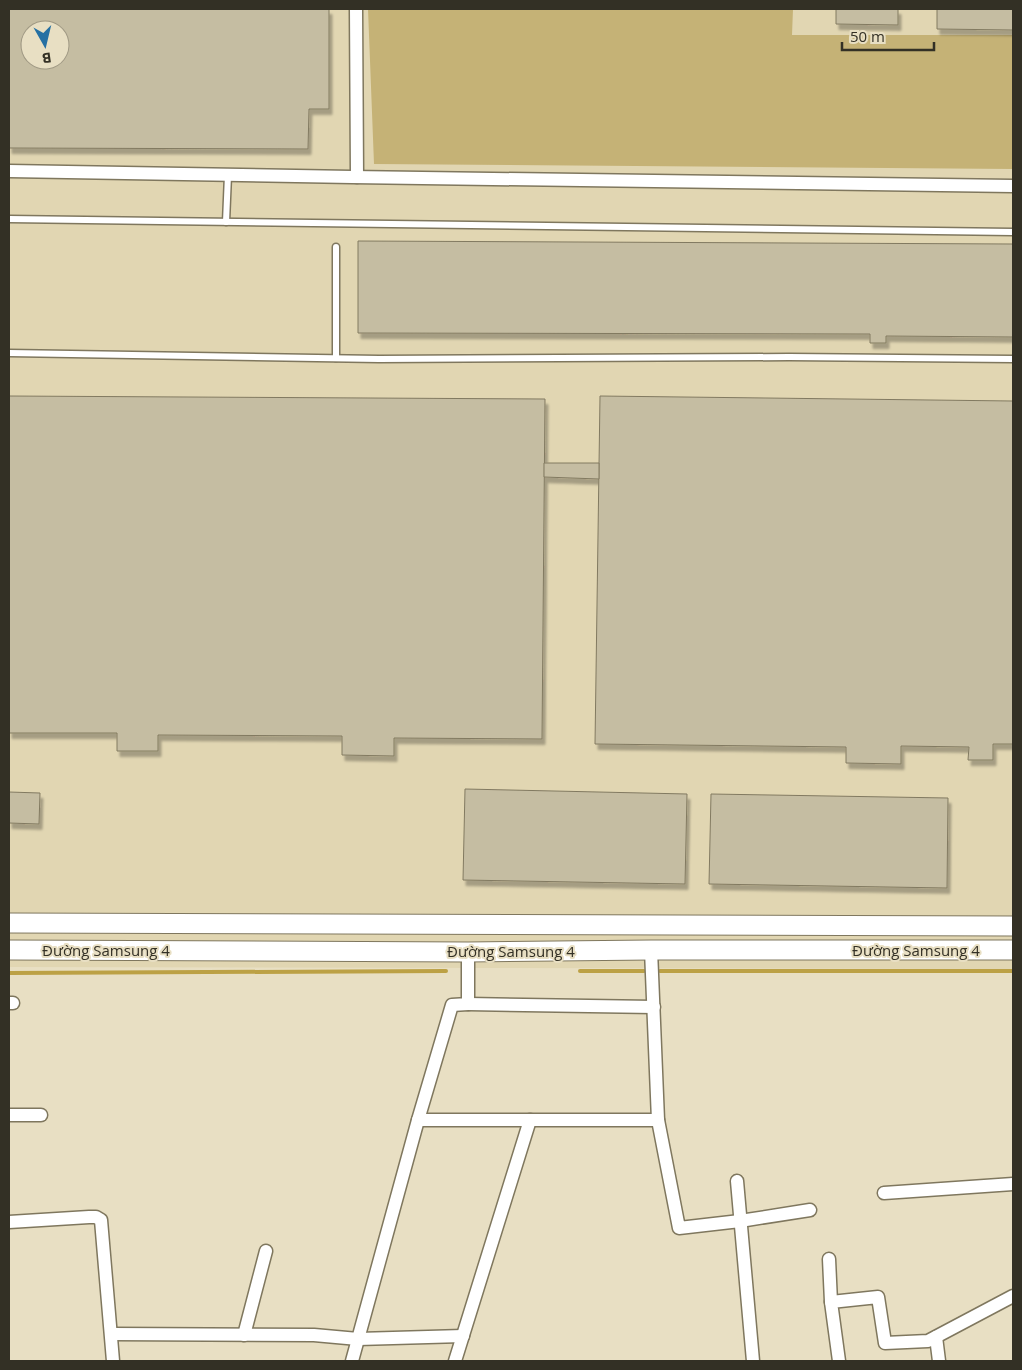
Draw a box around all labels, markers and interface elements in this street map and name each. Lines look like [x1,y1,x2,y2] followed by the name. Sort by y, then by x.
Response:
[20,20,70,70] north arrow
[842,20,934,52] scale bar
[850,26,885,46] text: 50 m
[41,48,53,68] text: B
[42,940,170,960] street label: Đường Samsung 4
[852,940,980,960] street label: Đường Samsung 4
[447,941,575,961] street label: Đường Samsung 4

